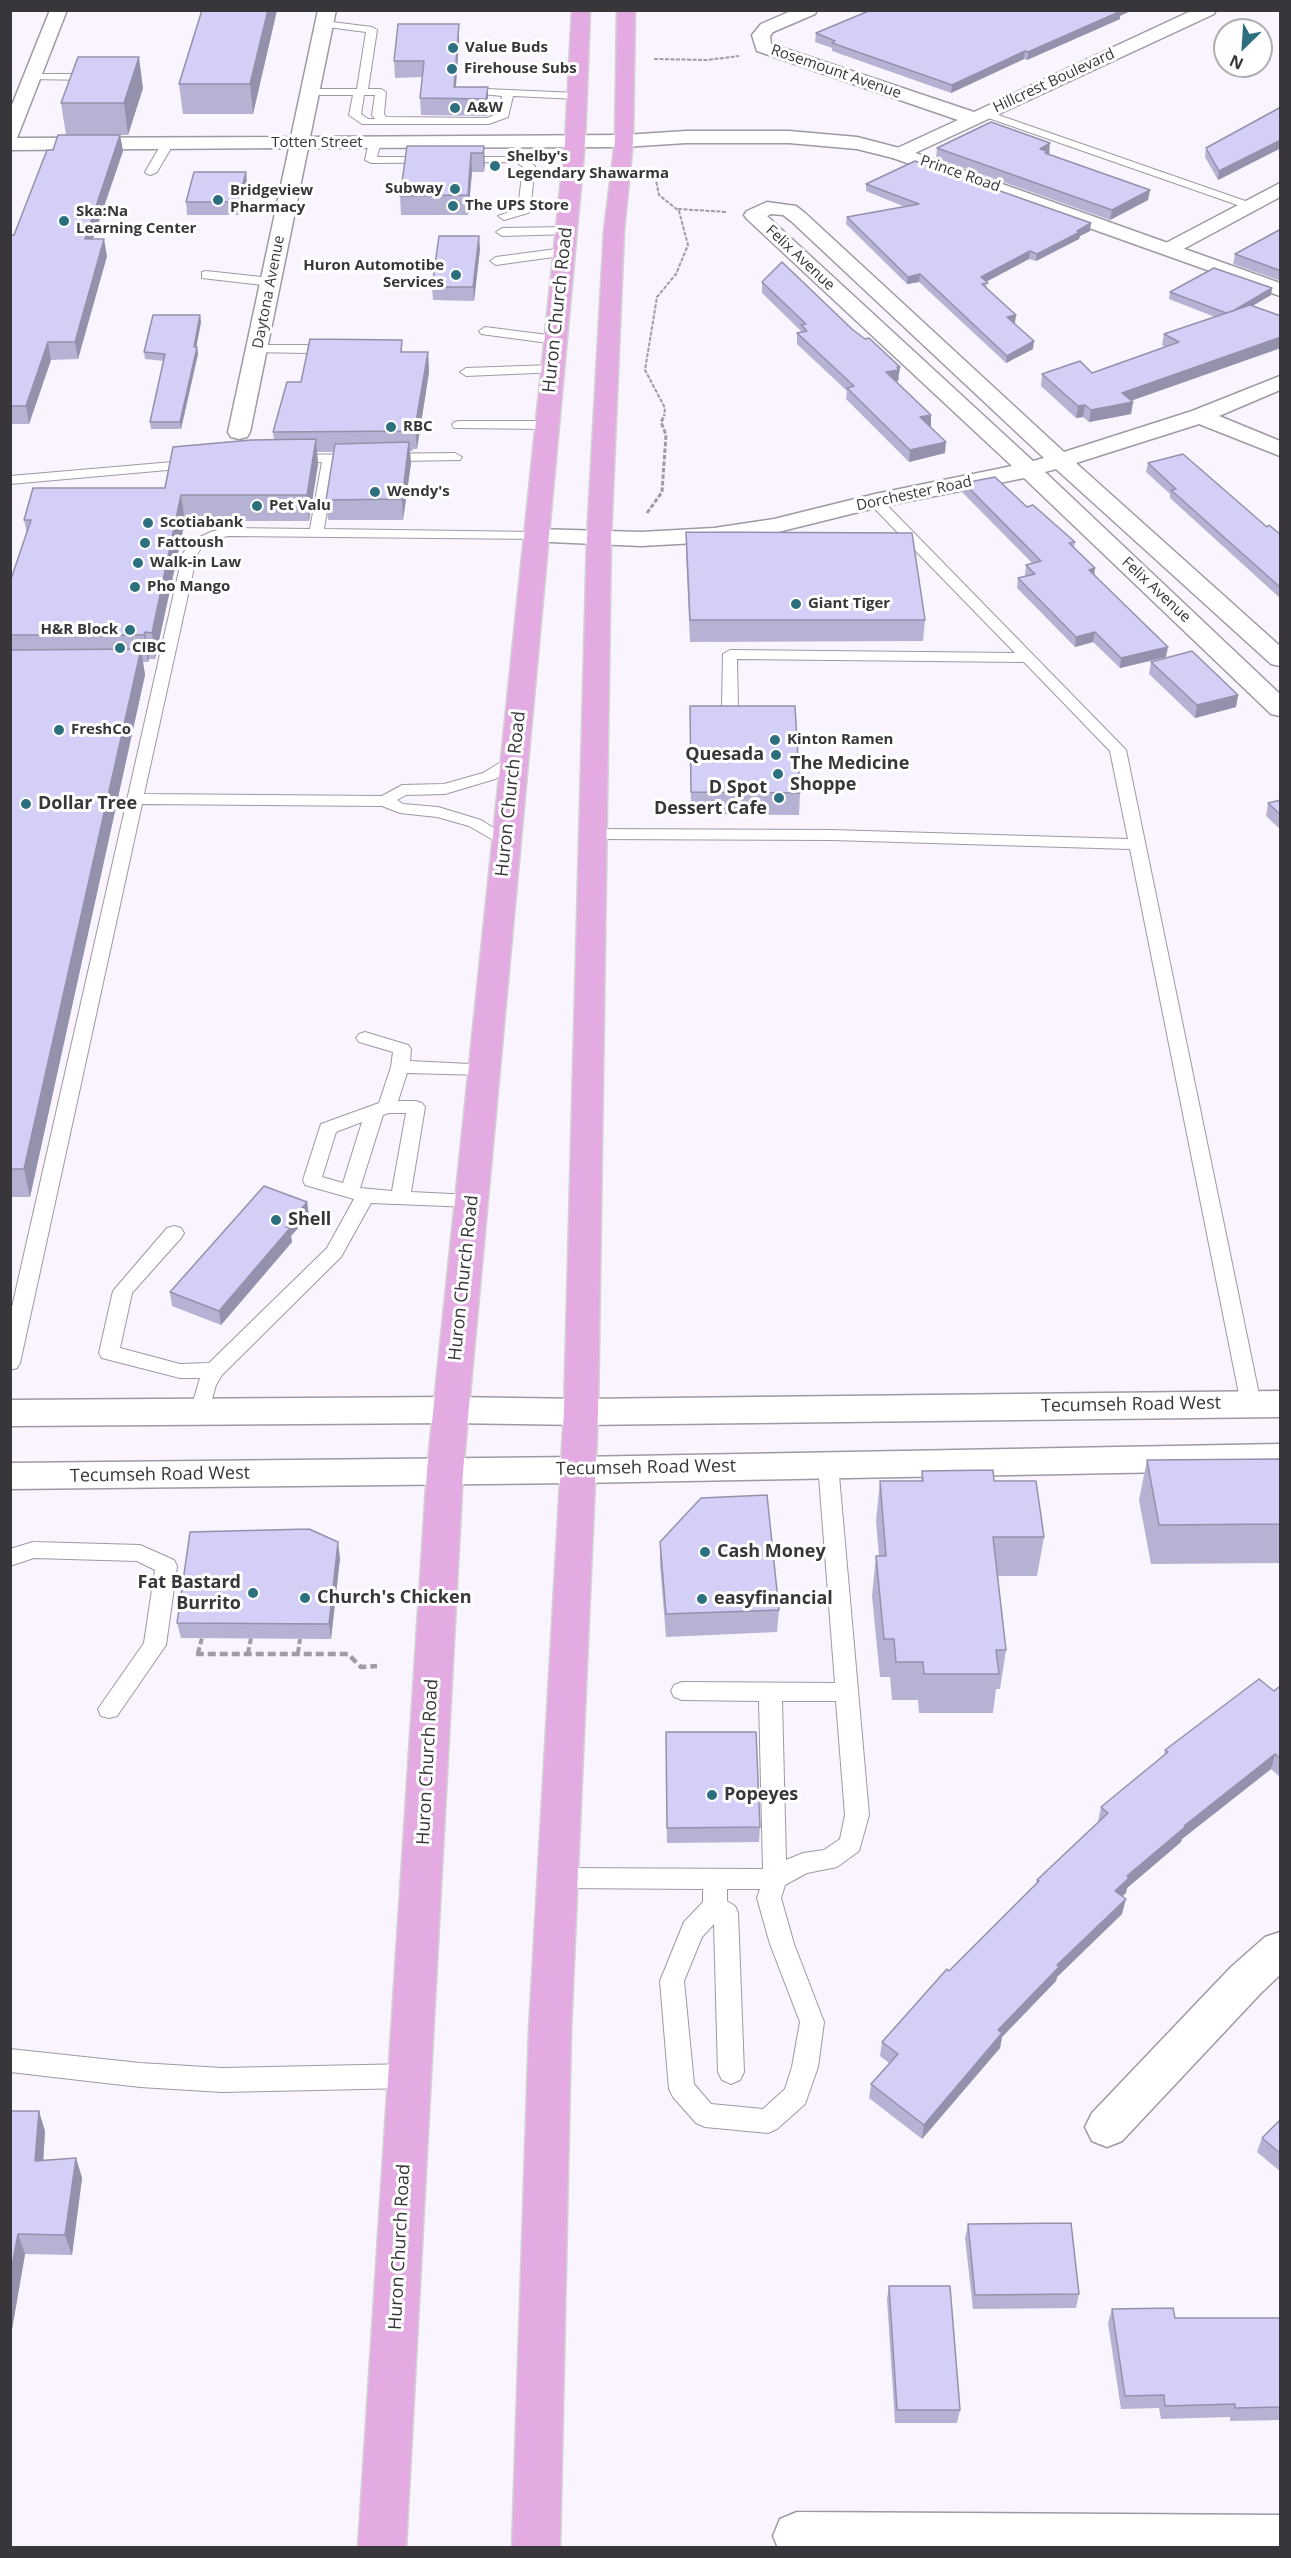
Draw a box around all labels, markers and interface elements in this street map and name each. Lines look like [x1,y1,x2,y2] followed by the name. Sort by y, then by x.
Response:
[1213,18,1273,78] north arrow
[465,39,548,57] place label: Value Buds
[446,41,460,55] marker: Value Buds
[768,41,904,103] street label: Rosemount Avenue
[990,45,1118,117] street label: Hillcrest Boulevard
[1226,50,1247,75] text: N
[464,60,577,78] place label: Firehouse Subs
[445,62,459,76] marker: Firehouse Subs
[467,99,503,117] place label: A&W
[448,101,462,115] marker: A&W
[271,134,363,152] street label: Totten Street
[507,148,669,183] place label: Shelby's Legendary Shawarma
[918,152,1002,196] street label: Prince Road
[488,159,502,173] marker: Shelby's Legendary Shawarma
[385,180,443,198] place label: Subway
[230,182,313,217] place label: Bridgeview Pharmacy
[448,182,462,196] marker: Subway
[211,193,225,207] marker: Bridgeview Pharmacy
[465,197,569,215] place label: The UPS Store
[446,199,460,213] marker: The UPS Store
[76,203,196,238] place label: Ska:Na Learning Center
[57,214,71,228] marker: Ska:Na Learning Center
[762,222,838,294] street label: Felix Avenue
[539,226,577,394] street label: Huron Church Road
[249,234,289,350] street label: Daytona Avenue
[303,257,444,292] place label: Huron Automotibe Services
[449,268,463,282] marker: Huron Automotibe Services
[403,418,433,436] place label: RBC
[384,420,398,434] marker: RBC
[855,473,973,515] street label: Dorchester Road
[387,483,450,501] place label: Wendy's
[368,485,382,499] marker: Wendy's
[269,497,331,515] place label: Pet Valu
[250,499,264,513] marker: Pet Valu
[160,514,243,532] place label: Scotiabank
[141,516,155,530] marker: Scotiabank
[157,534,224,552] place label: Fattoush
[138,536,152,550] marker: Fattoush
[150,554,241,572] place label: Walk-in Law
[1118,554,1194,626] street label: Felix Avenue
[131,556,145,570] marker: Walk-in Law
[147,578,230,596] place label: Pho Mango
[128,580,142,594] marker: Pho Mango
[808,595,890,613] place label: Giant Tiger
[789,597,803,611] marker: Giant Tiger
[41,621,118,639] place label: H&R Block
[123,623,137,637] marker: H&R Block
[132,639,166,657] place label: CIBC
[113,641,127,655] marker: CIBC
[492,710,530,878] street label: Huron Church Road
[71,721,131,739] place label: FreshCo
[52,723,66,737] marker: FreshCo
[787,731,893,749] place label: Kinton Ramen
[768,733,782,747] marker: Kinton Ramen
[685,744,764,766] place label: Quesada
[769,748,783,762] marker: Quesada
[790,753,909,795] place label: The Medicine Shoppe
[771,767,785,781] marker: The Medicine Shoppe
[654,777,767,820] place label: D Spot Dessert Cafe
[772,791,786,805] marker: D Spot Dessert Cafe
[38,793,137,815] place label: Dollar Tree
[19,797,33,811] marker: Dollar Tree
[445,1194,483,1362] street label: Huron Church Road
[288,1209,331,1231] place label: Shell
[269,1213,283,1227] marker: Shell
[1041,1393,1221,1417] street label: Tecumseh Road West
[556,1456,736,1480] street label: Tecumseh Road West
[70,1463,250,1487] street label: Tecumseh Road West
[717,1541,826,1563] place label: Cash Money
[698,1545,712,1559] marker: Cash Money
[138,1572,241,1614] place label: Fat Bastard Burrito
[246,1586,260,1600] marker: Fat Bastard Burrito
[317,1587,471,1609] place label: Church's Chicken
[714,1588,833,1610] place label: easyfinancial
[298,1591,312,1605] marker: Church's Chicken
[695,1592,709,1606] marker: easyfinancial
[413,1678,443,1846] street label: Huron Church Road
[724,1784,798,1806] place label: Popeyes
[705,1788,719,1802] marker: Popeyes
[385,2163,415,2331] street label: Huron Church Road

